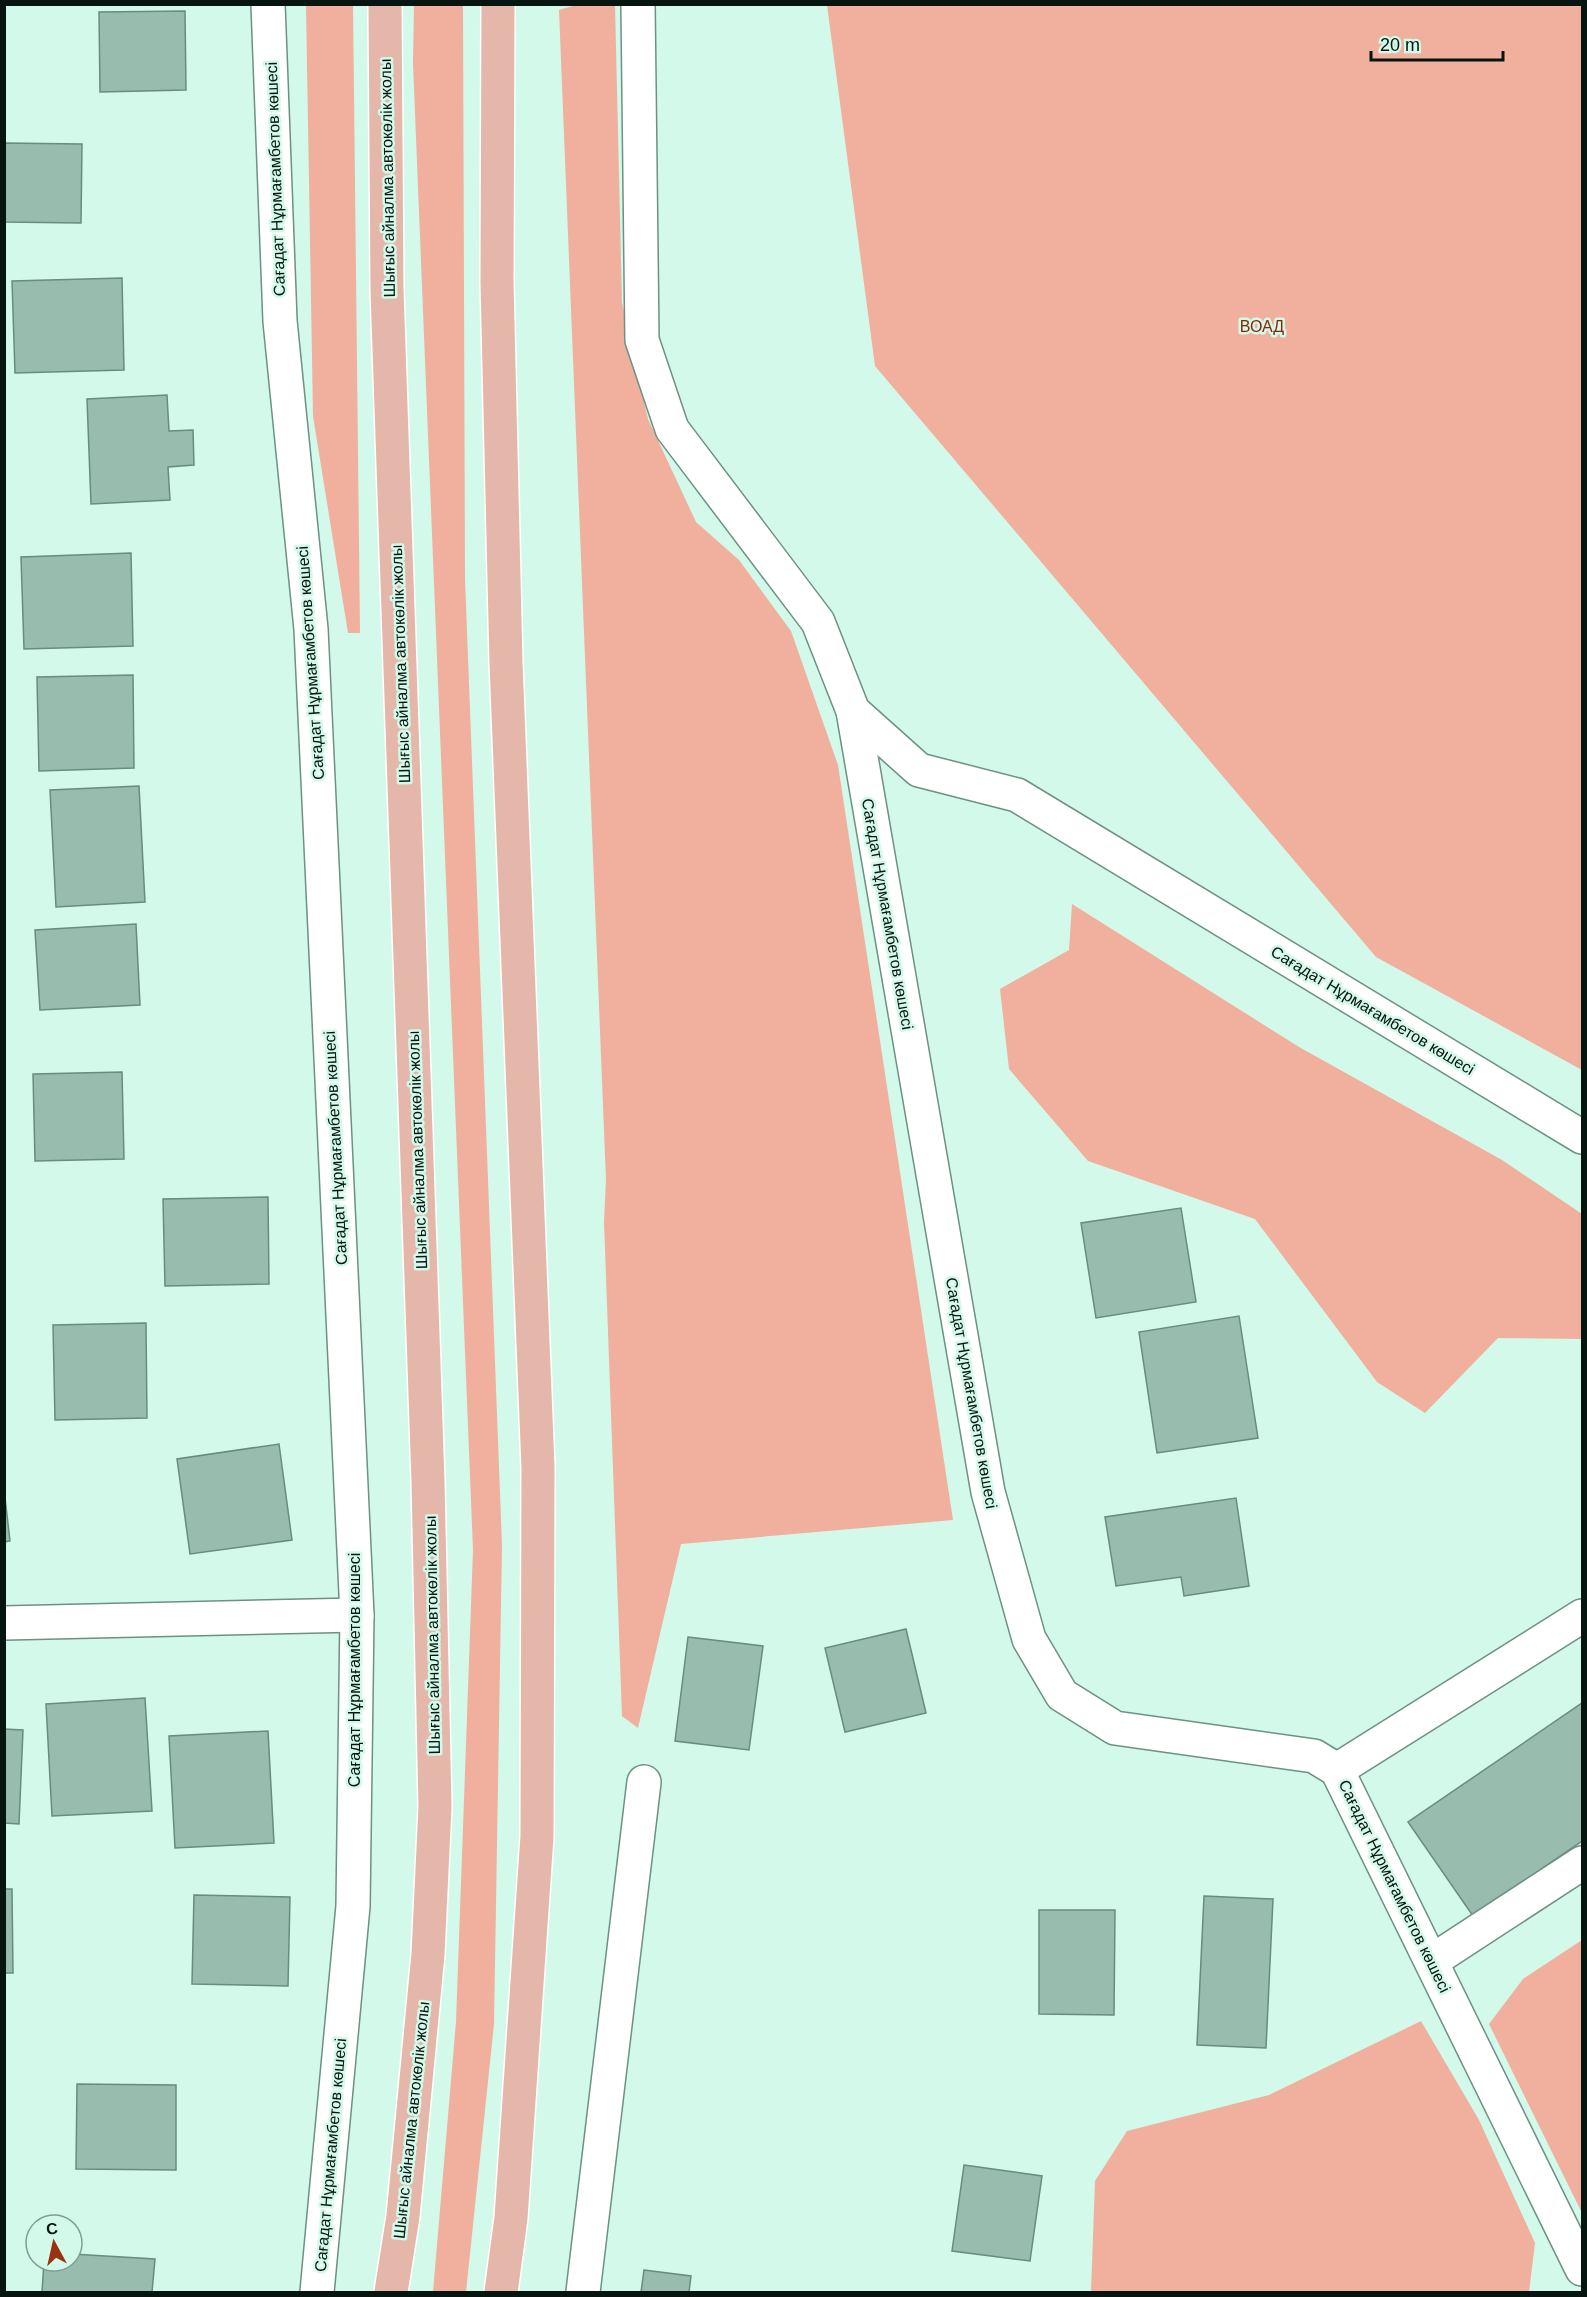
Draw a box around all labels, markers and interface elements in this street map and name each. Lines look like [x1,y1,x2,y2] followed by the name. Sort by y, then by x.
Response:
[1371,24,1503,62] scale bar
[1380,35,1420,55] text: 20 m
[377,59,398,297] street label: Шығыс айналма автокөлік жолы
[263,62,288,296] street label: Сағадат Нұрмағамбетов көшесі
[1240,318,1284,335] park label: ВОАД
[388,544,413,784] street label: Шығыс айналма автокөлік жолы
[294,545,327,781] street label: Сағадат Нұрмағамбетов көшесі
[859,797,916,1031] street label: Сағадат Нұрмағамбетов көшесі
[1268,943,1478,1078] street label: Сағадат Нұрмағамбетов көшесі
[321,1030,350,1265] street label: Сағадат Нұрмағамбетов көшесі
[405,1030,430,1270] street label: Шығыс айналма автокөлік жолы
[943,1276,1000,1510] street label: Сағадат Нұрмағамбетов көшесі
[422,1516,443,1754] street label: Шығыс айналма автокөлік жолы
[346,1553,363,1787] street label: Сағадат Нұрмағамбетов көшесі
[1336,1777,1454,1995] street label: Сағадат Нұрмағамбетов көшесі
[391,2001,432,2240] street label: Шығыс айналма автокөлік жолы
[312,2038,349,2273] street label: Сағадат Нұрмағамбетов көшесі
[24,2213,84,2273] north arrow
[45,2219,59,2238] text: С

